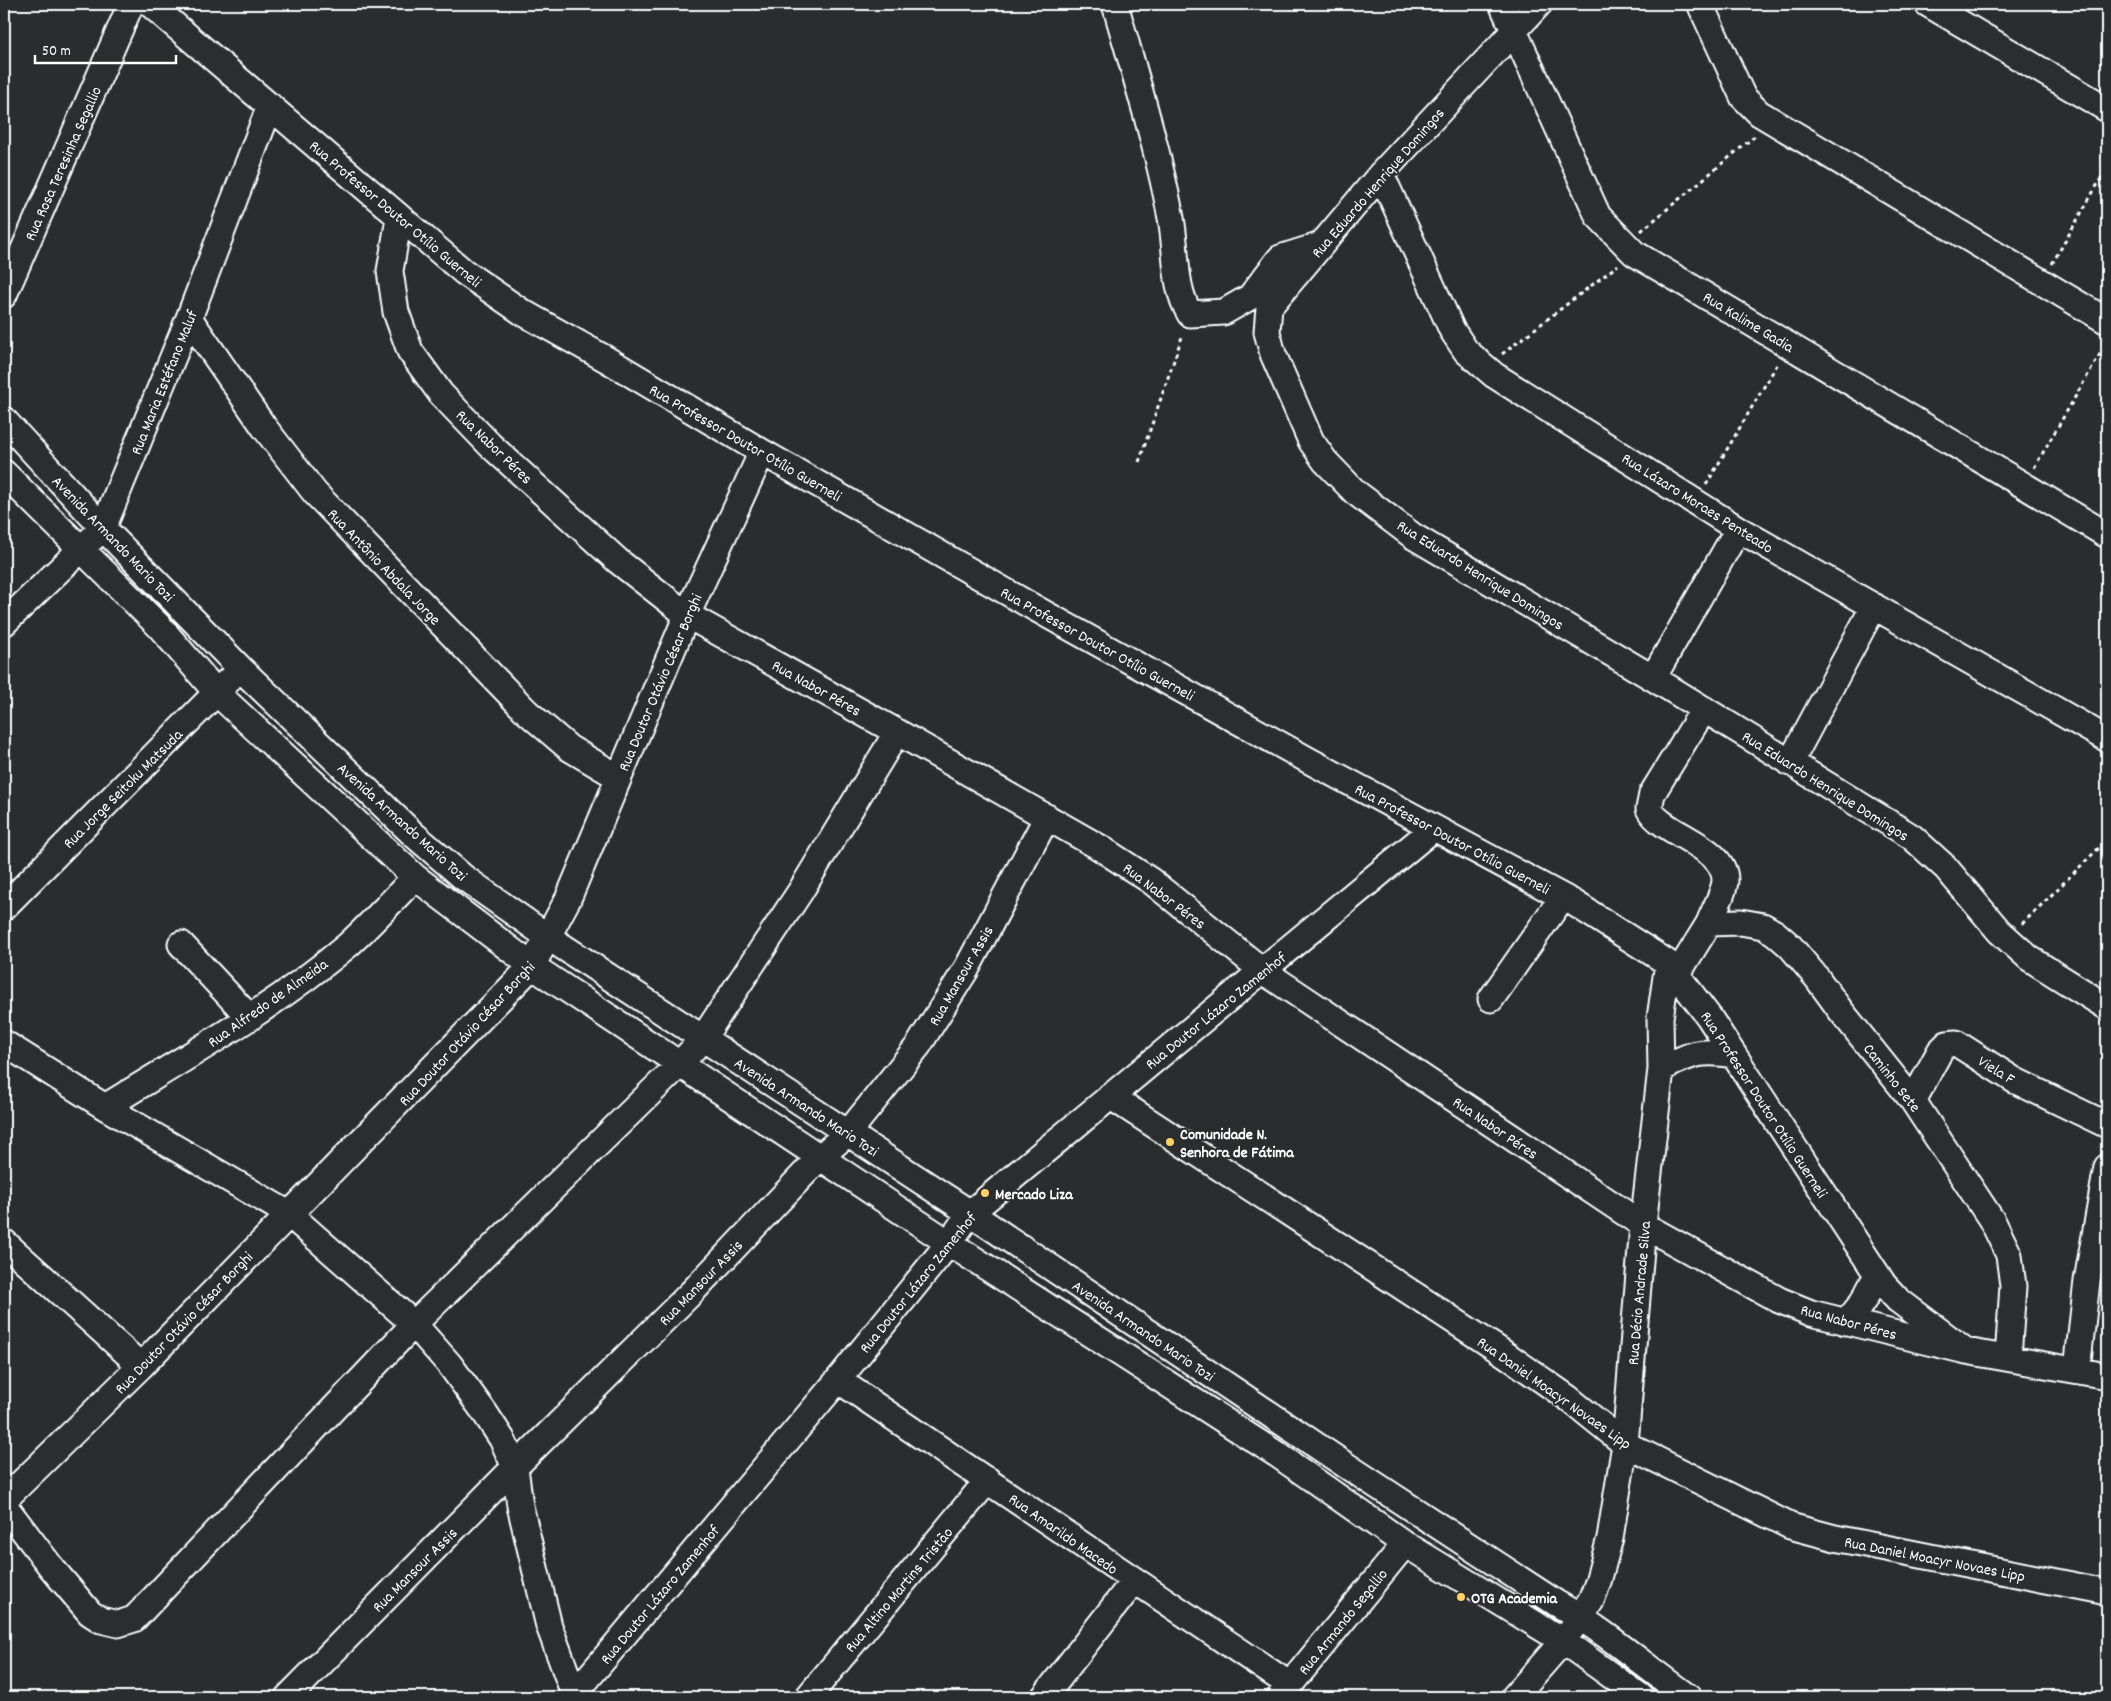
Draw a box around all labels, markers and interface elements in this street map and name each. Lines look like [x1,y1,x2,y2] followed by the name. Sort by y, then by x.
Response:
[35,32,176,64] scale bar
[42,41,71,63] text: 50 m
[20,83,109,245] street label: Rua Rosa Teresinha Segallio
[1307,103,1451,264] street label: Rua Eduardo Henrique Domingos
[303,136,486,294] street label: Rua Professor Doutor Otílio Guerneli
[1698,287,1798,360] street label: Rua Kalime Gadia
[126,307,205,459] street label: Rua Maria Estéfano Maluf
[644,380,845,509] street label: Rua Professor Doutor Otílio Guerneli
[450,405,537,491] street label: Rua Nabor Péres
[1616,448,1777,560] street label: Rua Lázaro Moraes Penteado
[46,471,179,608] street label: Avenida Armando Mario Tozi
[321,504,445,631] street label: Rua Antônio Abdala Jorge
[1392,515,1568,637] street label: Rua Eduardo Henrique Domingos
[996,582,1198,708] street label: Rua Professor Doutor Otílio Guerneli
[613,591,709,775] street label: Rua Doutor Otávio César Borghi
[767,655,865,723] street label: Rua Nabor Péres
[59,724,189,855] street label: Rua Jorge Seitoku Matsuda
[1737,726,1913,848] street label: Rua Eduardo Henrique Domingos
[331,758,471,888] street label: Avenida Armando Mario Tozi
[1350,779,1554,902] street label: Rua Professor Doutor Otílio Guerneli
[1117,858,1210,936] street label: Rua Nabor Péres
[924,922,1000,1031] street label: Rua Mansour Assis
[1141,948,1292,1076] street label: Rua Doutor Lázaro Zamenhof
[204,954,334,1054] street label: Rua Alfredo de Almeida
[394,957,541,1112] street label: Rua Doutor Otávio César Borghi
[1694,1007,1832,1203] street label: Rua Professor Doutor Otílio Guerneli
[1857,1039,1925,1118] street label: Caminho Sete
[1973,1051,2019,1091] street label: Viela F
[729,1053,882,1164] street label: Avenida Armando Mario Tozi
[1447,1092,1542,1166] street label: Rua Nabor Péres
[1180,1124,1295,1165] place label: Comunidade N. Senhora de Fátima
[1164,1136,1176,1148] marker: Comunidade N. Senhora de Fátima
[995,1184,1074,1207] place label: Mercado Liza
[979,1187,991,1199] marker: Mercado Liza
[855,1208,983,1359] street label: Rua Doutor Lázaro Zamenhof
[1623,1220,1658,1366] street label: Rua Décio Andrade Silva
[655,1235,749,1332] street label: Rua Mansour Assis
[110,1247,259,1400] street label: Rua Doutor Otávio César Borghi
[1067,1276,1219,1389] street label: Avenida Armando Mario Tozi
[1798,1300,1899,1347] street label: Rua Nabor Péres
[1472,1332,1635,1456] street label: Rua Daniel Moacyr Novaes Lipp
[1003,1489,1122,1581] street label: Rua Amarildo Macedo
[596,1521,726,1670] street label: Rua Doutor Lázaro Zamenhof
[368,1523,464,1619] street label: Rua Mansour Assis
[840,1523,959,1658] street label: Rua Altino Martins Tristão
[1842,1532,2027,1589] street label: Rua Daniel Moacyr Novaes Lipp
[1294,1564,1394,1681] street label: Rua Armando Segallio
[1471,1588,1558,1611] place label: OTG Academia
[1455,1591,1467,1603] marker: OTG Academia

